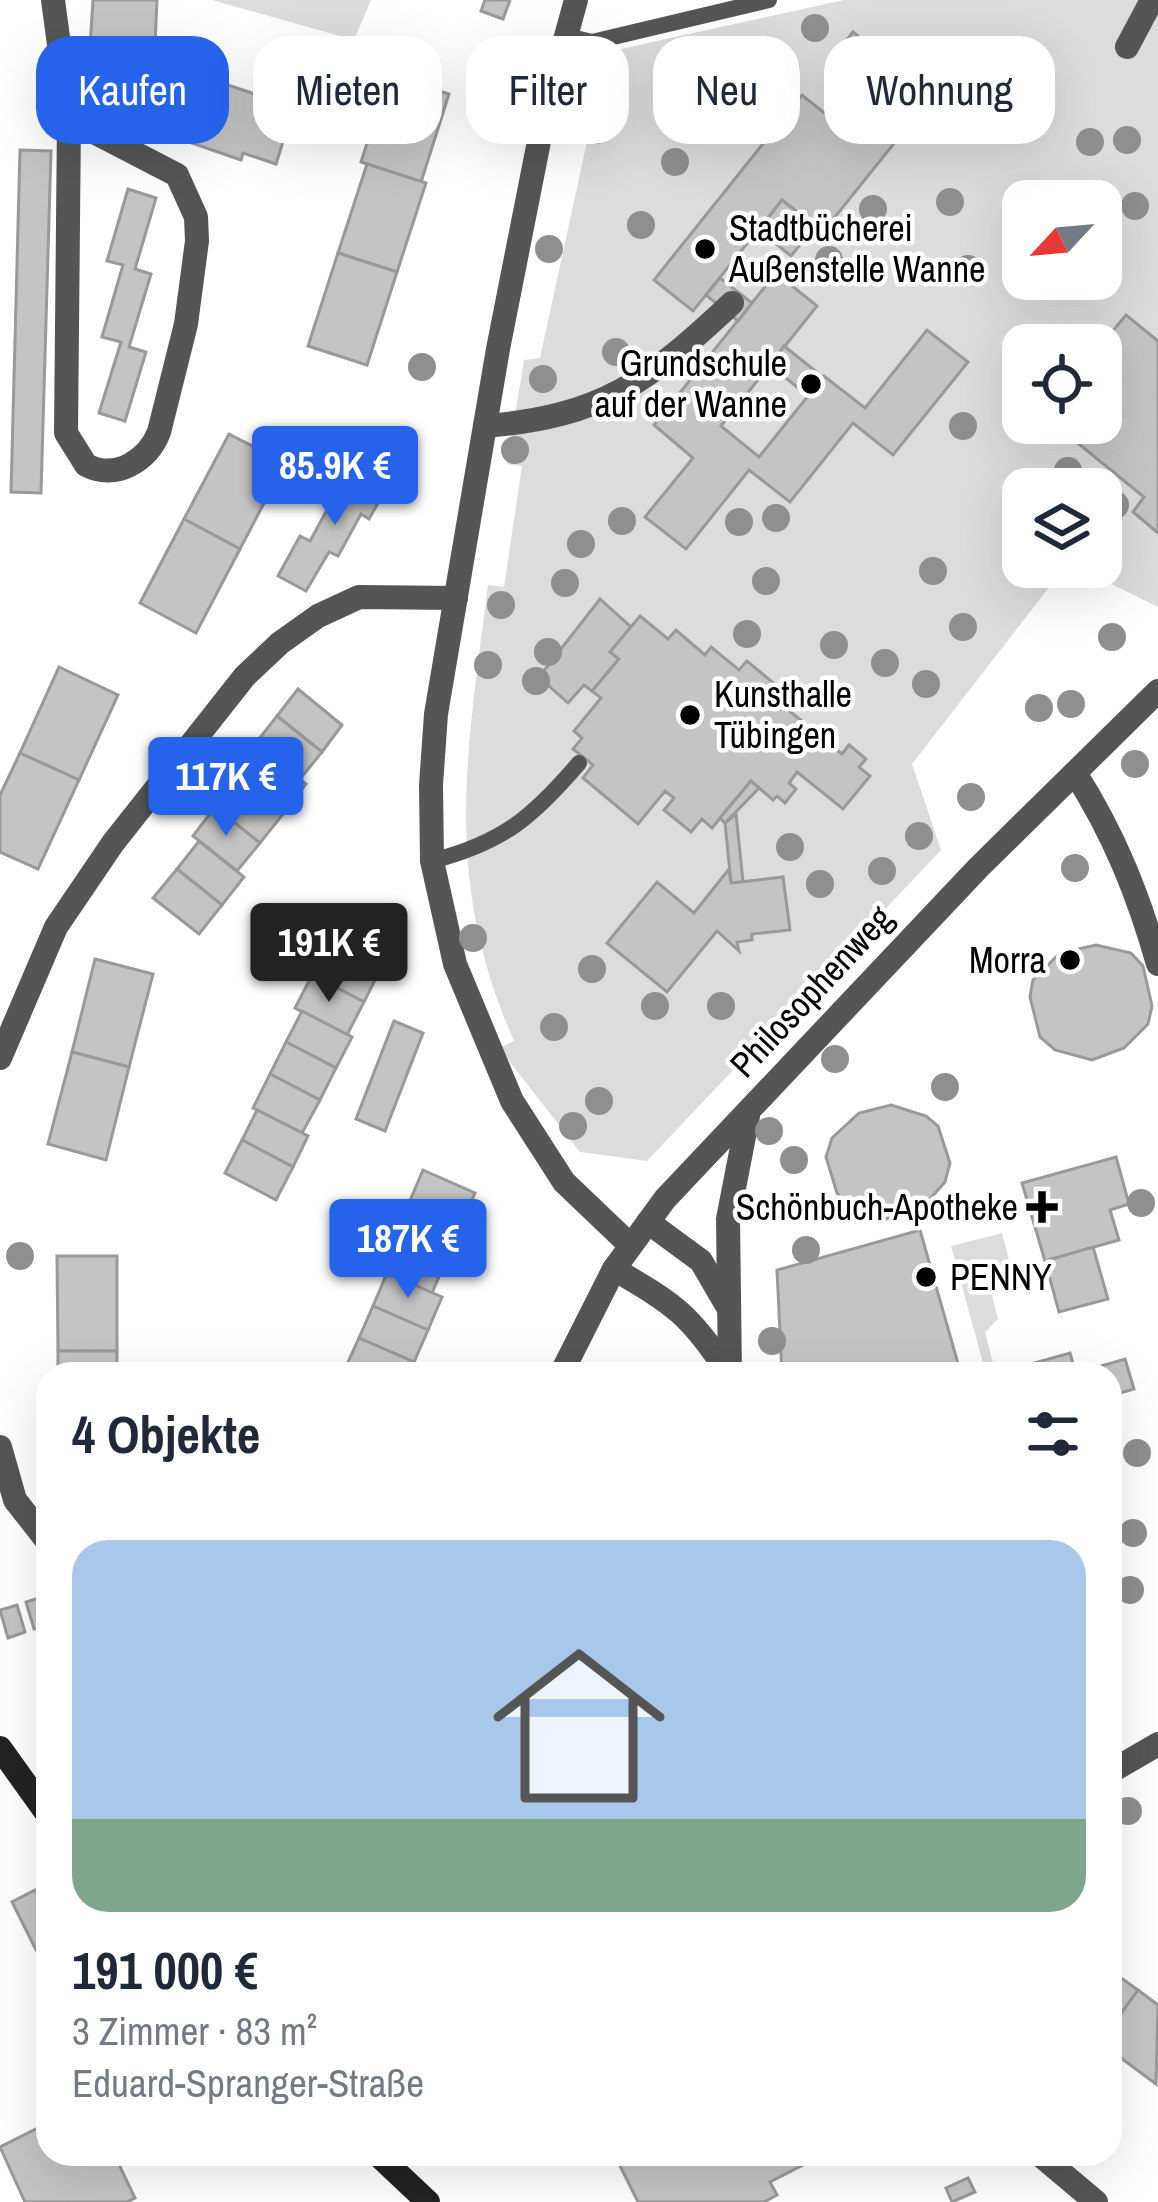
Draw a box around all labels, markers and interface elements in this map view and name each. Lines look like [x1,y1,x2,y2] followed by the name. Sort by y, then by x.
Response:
[36,36,229,144] chip: Kaufen
[253,36,442,144] chip: Mieten
[466,36,629,144] chip: Filter
[653,36,800,144] chip: Neu
[824,36,1055,144] chip: Wohnung
[1002,180,1122,300] north arrow
[1002,180,1122,588] map controls
[728,204,986,293] place label: Stadtbücherei Außenstelle Wanne
[692,236,718,262] marker: Stadtbücherei Außenstelle Wanne
[1002,324,1122,444] button: locate
[594,339,787,428] place label: Grundschule auf der Wanne
[798,371,824,397] marker: Grundschule auf der Wanne
[224,426,446,528] pin: 85.9K €
[279,439,391,491] text: 85.9K €
[1002,468,1122,588] button: layers
[714,670,852,759] place label: Kunsthalle Tübingen
[677,702,703,728] marker: Kunsthalle Tübingen
[128,737,324,839] pin: 117K €
[175,750,277,802] text: 117K €
[719,894,903,1087] street label: Philosophenweg
[231,903,427,1005] pin: 191K €
[277,916,381,968] text: 191K €
[969,936,1046,984] place label: Morra
[1057,947,1083,973] marker: Morra
[736,1183,1018,1231] place label: Schönbuch-Apotheke
[1029,1194,1055,1220] marker: Schönbuch-Apotheke
[310,1199,506,1301] pin: 187K €
[356,1212,460,1264] text: 187K €
[950,1253,1052,1301] place label: PENNY
[913,1264,939,1290] marker: PENNY
[72,1400,260,1469] text: 4 Objekte
[1020,1401,1086,1467] icon: filters
[471,1618,687,1834] icon: home
[72,1936,258,2005] text: 191 000 €
[72,2005,317,2057] text: 3 Zimmer · 83 m²
[72,2057,424,2109] text: Eduard-Spranger-Straße

